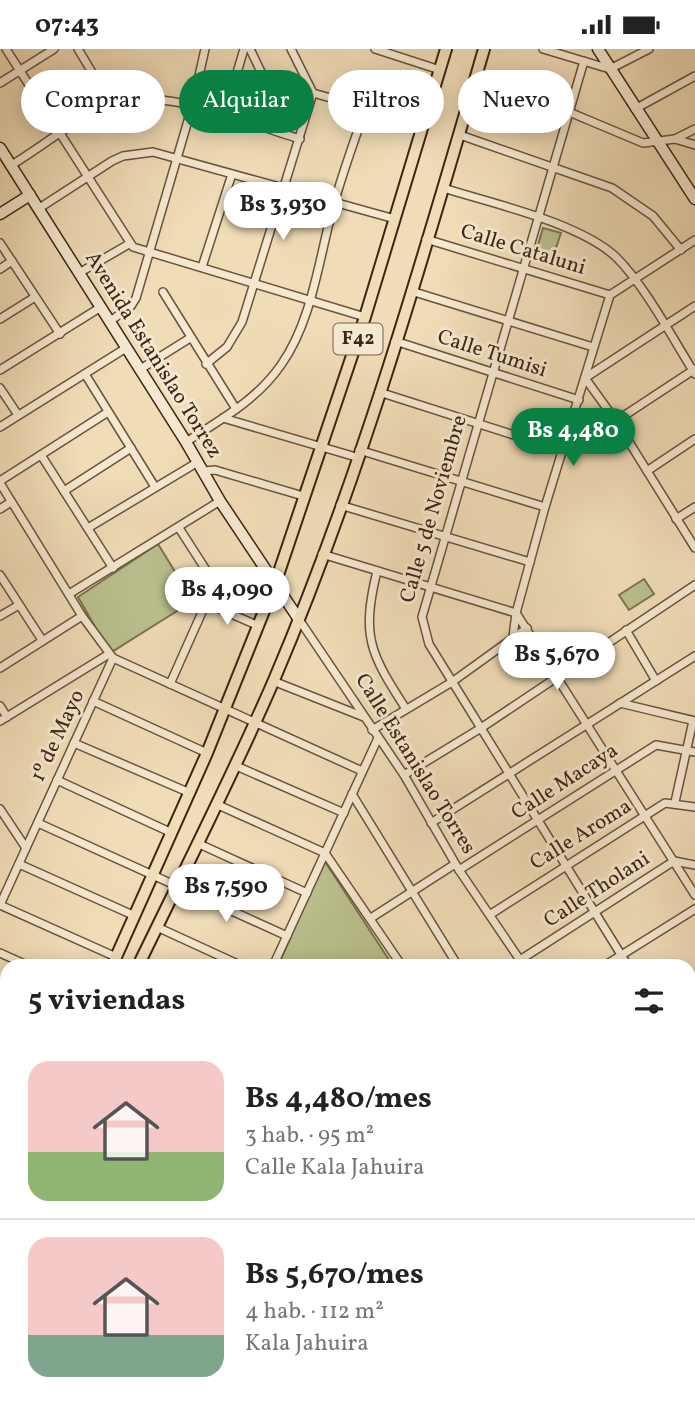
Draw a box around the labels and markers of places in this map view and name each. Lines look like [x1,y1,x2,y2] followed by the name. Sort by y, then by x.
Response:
[211,183,355,242] pin: Bs 3,930
[501,409,645,468] pin: Bs 4,480
[155,567,299,627] pin: Bs 4,090
[485,633,629,692] pin: Bs 5,670
[154,865,298,924] pin: Bs 7,590

